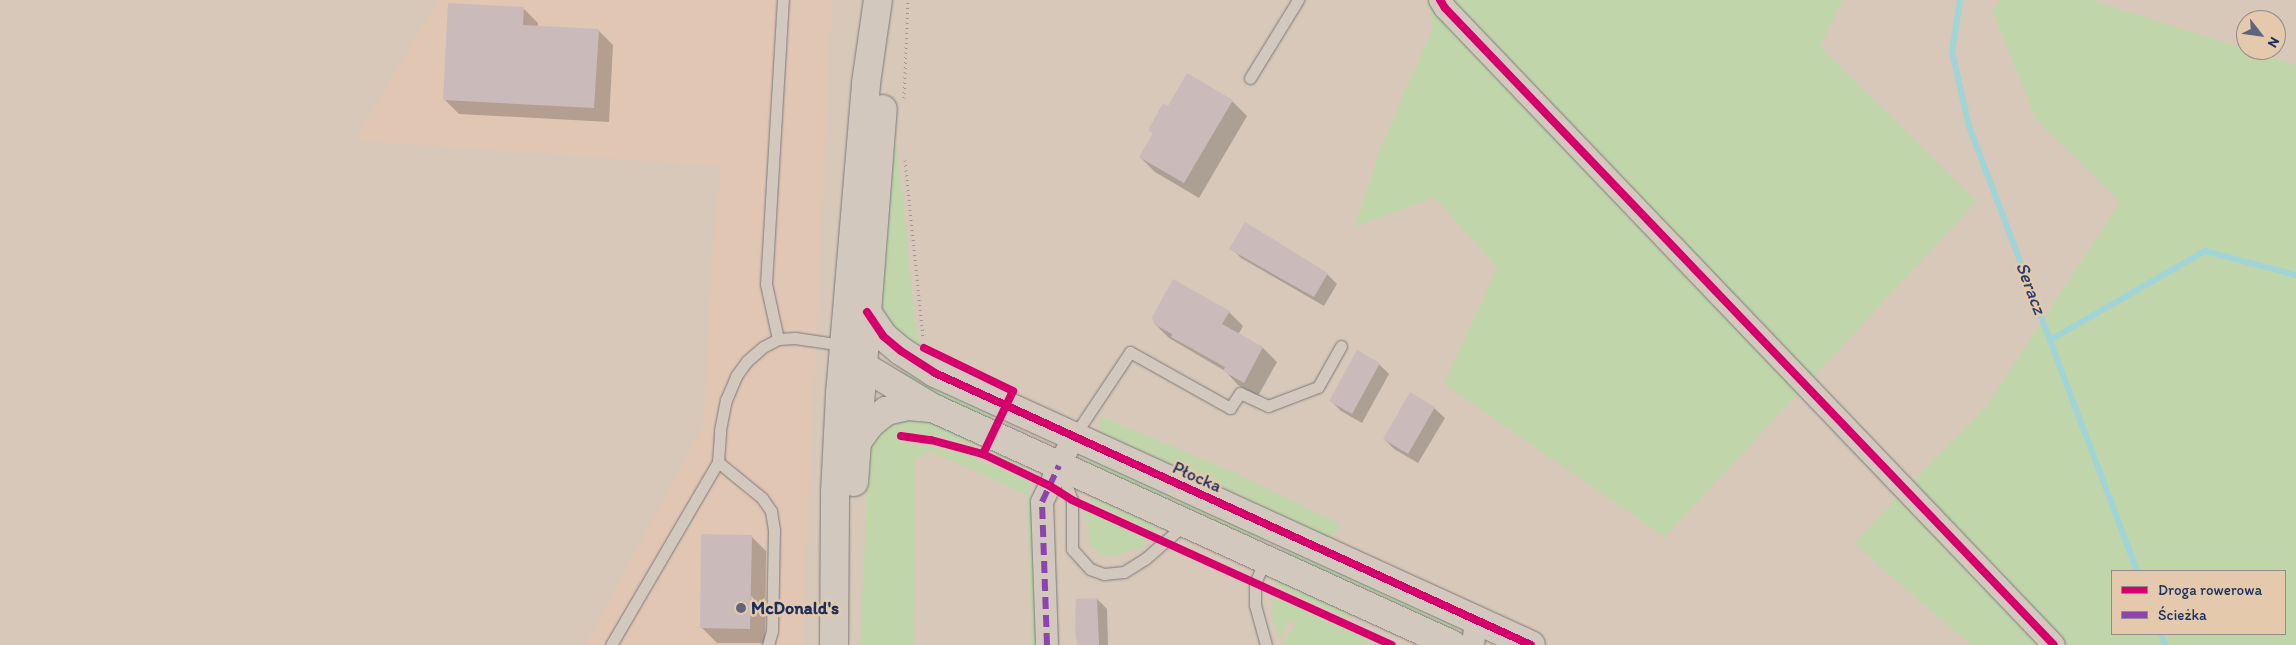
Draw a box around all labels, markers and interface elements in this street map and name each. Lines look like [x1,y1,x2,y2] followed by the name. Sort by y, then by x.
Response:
[2236,10,2286,60] north arrow
[2264,34,2283,51] text: N
[2011,259,2051,317] water label: Seracz
[1169,457,1225,497] street label: Płocka
[2111,570,2286,635] legend
[2158,581,2262,599] text: Droga rowerowa
[751,597,839,619] place label: McDonald's
[735,602,747,614] marker: McDonald's
[2158,606,2207,624] text: Ścieżka

